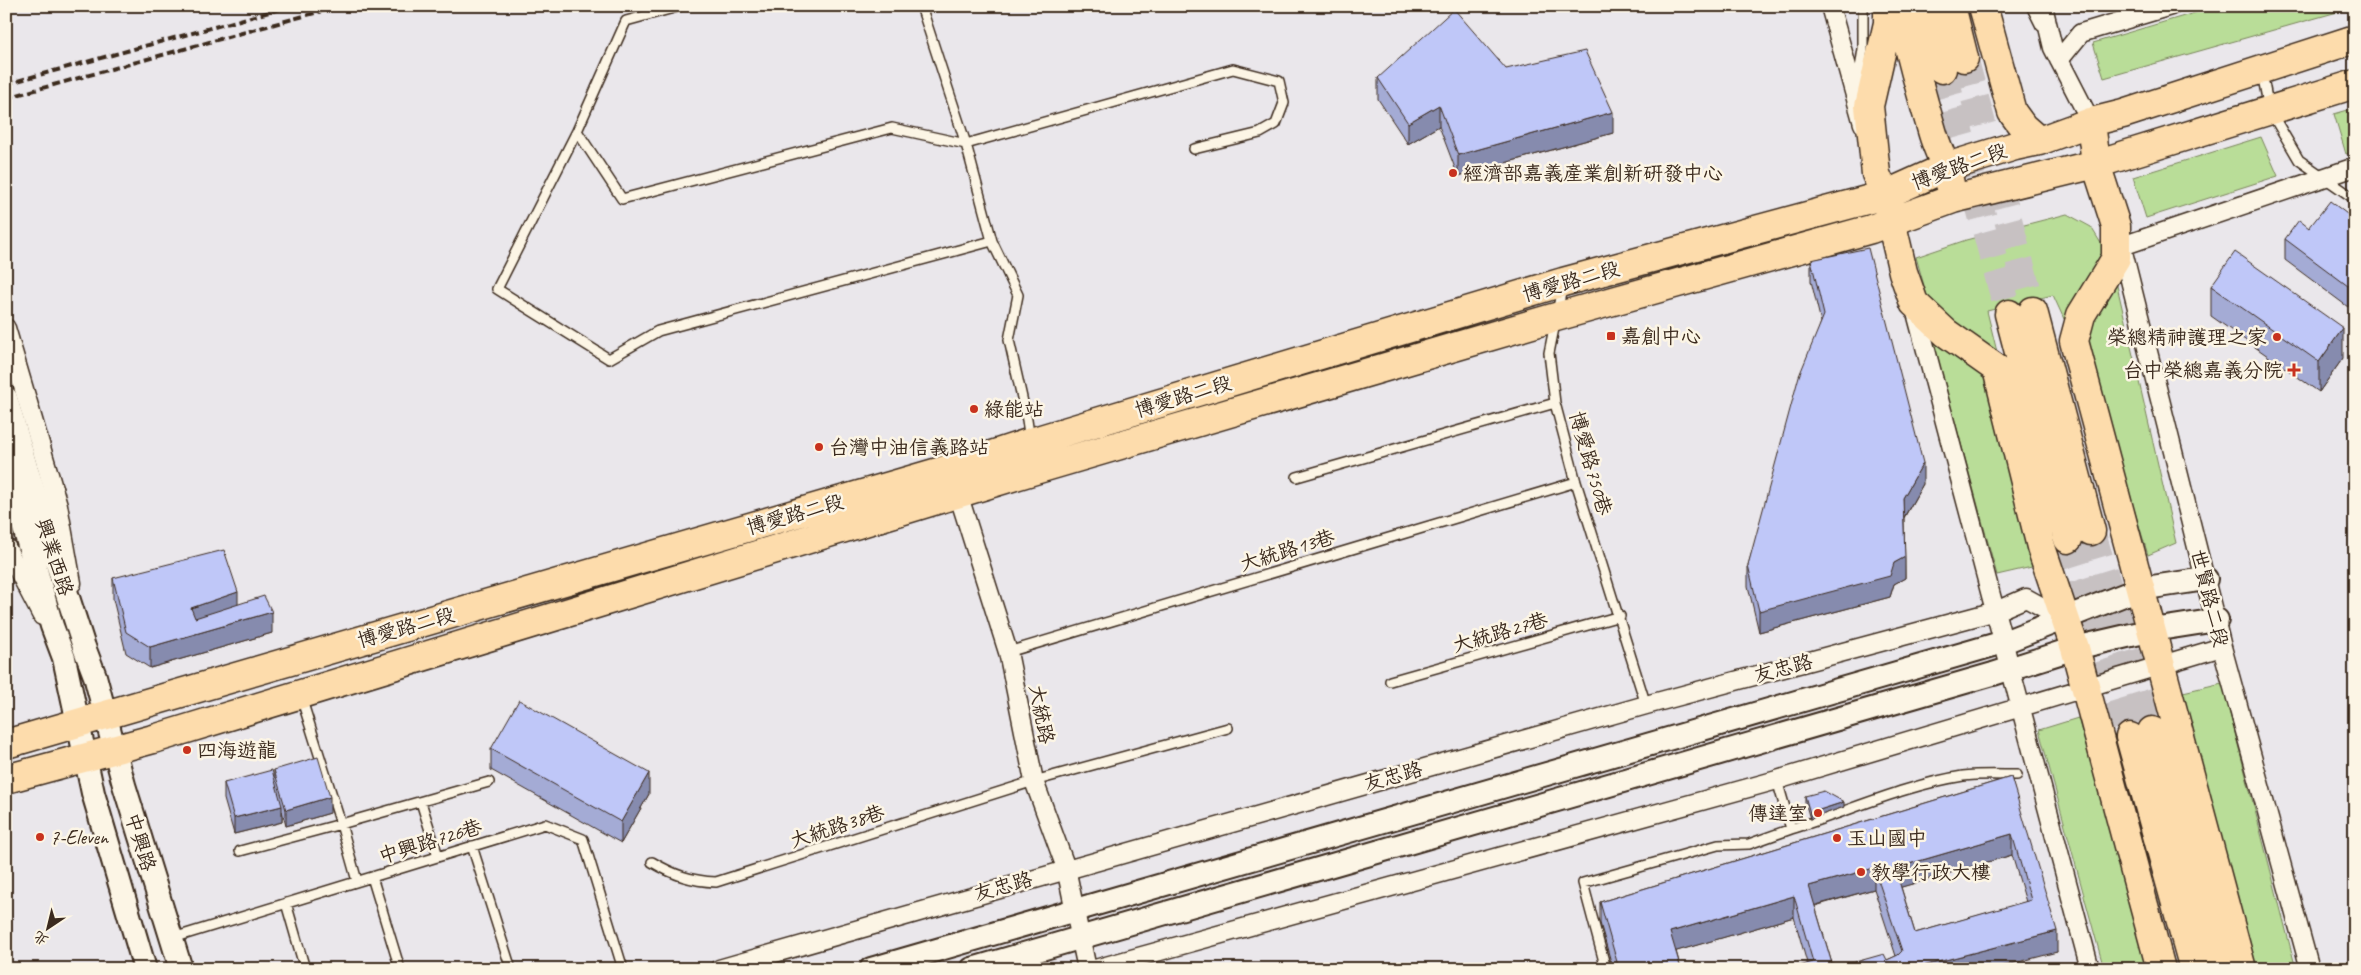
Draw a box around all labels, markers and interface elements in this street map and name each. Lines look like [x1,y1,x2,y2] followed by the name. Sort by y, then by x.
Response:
[1908,138,2010,195] street label: 博愛路二段
[1463,161,1723,186] place label: 經濟部嘉義產業創新研發中心
[1447,167,1459,179] marker: 經濟部嘉義產業創新研發中心
[1520,256,1623,307] street label: 博愛路二段
[1621,324,1701,349] place label: 嘉創中心
[2107,325,2267,350] place label: 榮總精神護理之家
[1605,330,1617,342] marker: 嘉創中心
[2271,331,2283,343] marker: 榮總精神護理之家
[2123,358,2283,383] place label: 台中榮總嘉義分院
[2287,363,2301,377] marker: 台中榮總嘉義分院
[1132,370,1235,423] street label: 博愛路二段
[984,397,1044,422] place label: 綠能站
[968,403,980,415] marker: 綠能站
[1564,408,1618,519] street label: 博愛路750巷
[829,435,989,460] place label: 台灣中油信義路站
[813,441,825,453] marker: 台灣中油信義路站
[744,489,847,540] street label: 博愛路二段
[30,515,79,600] street label: 興業西路
[1237,524,1339,577] street label: 大統路13巷
[2185,547,2234,650] street label: 世賢路二段
[355,602,458,653] street label: 博愛路二段
[1450,607,1552,658] street label: 大統路27巷
[1751,648,1816,688] street label: 友忠路
[1024,682,1060,747] street label: 大統路
[197,738,277,763] place label: 四海遊龍
[181,744,193,756] marker: 四海遊龍
[1361,756,1426,797] street label: 友忠路
[787,799,889,854] street label: 大統路38巷
[1748,801,1808,826] place label: 傳達室
[1812,807,1824,819] marker: 傳達室
[120,810,162,875] street label: 中興路
[375,814,486,869] street label: 中興路726巷
[50,825,109,850] place label: 7-Eleven
[1847,826,1927,851] place label: 玉山國中
[34,831,46,843] marker: 7-Eleven
[1831,832,1843,844] marker: 玉山國中
[1871,860,1991,885] place label: 教學行政大樓
[971,866,1036,907] street label: 友忠路
[1855,866,1867,878] marker: 教學行政大樓
[22,902,72,952] north arrow
[30,927,51,949] text: 北

